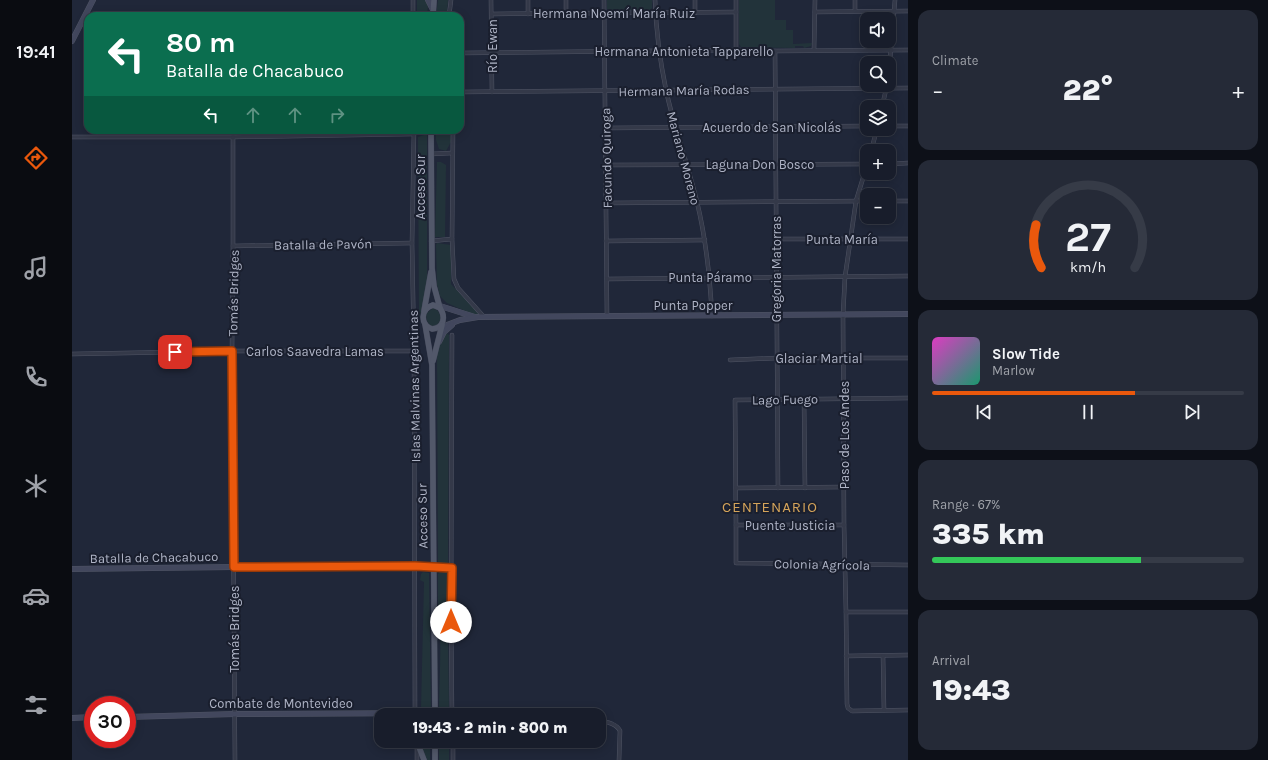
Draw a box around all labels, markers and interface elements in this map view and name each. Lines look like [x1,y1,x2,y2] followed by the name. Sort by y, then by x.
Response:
[533,6,695,21] street label: Hermana Noemí María Ruiz
[860,12,896,224] map controls
[860,12,896,48] button: sound
[485,19,500,73] street label: Río Ewan
[166,26,235,59] text: 80 m
[100,28,152,80] icon: left
[16,41,56,63] text: 19:41
[595,44,773,59] street label: Hermana Antonieta Tapparello
[932,53,978,68] text: Climate
[860,56,896,92] button: search
[166,60,344,82] text: Batalla de Chacabuco
[1062,72,1114,108] text: 22°
[932,78,944,104] text: −
[1232,78,1244,104] text: +
[618,82,750,99] street label: Hermana María Rodas
[860,100,896,136] button: layers
[200,104,222,126] icon: left
[242,104,264,126] icon: ahead
[284,104,306,126] icon: ahead
[326,104,348,126] icon: right
[598,108,615,208] street label: Facundo Quiroga
[664,110,703,207] street label: Mariano Moreno
[703,120,842,135] street label: Acuerdo de San Nicolás
[22,144,50,172] icon: directions
[860,144,896,180] button: +
[413,154,428,220] street label: Acceso Sur
[706,157,814,172] street label: Laguna Don Bosco
[860,188,896,224] button: −
[1065,213,1111,261] text: 27
[769,216,784,322] street label: Gregoria Matorras
[806,232,878,247] street label: Punta María
[274,236,372,253] street label: Batalla de Pavón
[225,249,242,337] street label: Tomás Bridges
[22,254,50,282] icon: music
[1070,259,1106,276] text: km/h
[668,270,752,285] street label: Punta Páramo
[654,298,733,313] street label: Punta Popper
[406,309,423,462] street label: Islas Malvinas Argentinas
[158,335,192,369] pin
[164,341,186,363] icon: arrive
[246,344,384,359] street label: Carlos Saavedra Lamas
[992,345,1060,363] text: Slow Tide
[775,351,863,366] street label: Glaciar Martial
[22,363,50,391] icon: phone
[992,363,1035,378] text: Marlow
[837,381,852,489] street label: Paso de Los Andes
[752,391,818,408] street label: Lago Fuego
[973,401,995,423] icon: previous
[1077,401,1099,423] icon: pause
[1181,401,1203,423] icon: next
[22,472,50,500] icon: climate
[414,483,431,549] street label: Acceso Sur
[932,497,1000,512] text: Range · 67%
[722,498,818,516] district label: CENTENARIO
[932,516,1045,552] text: 335 km
[745,518,835,533] street label: Puente Justicia
[90,549,218,566] street label: Batalla de Chacabuco
[774,556,870,573] street label: Colonia Agrícola
[22,582,50,610] icon: car
[227,585,242,673] street label: Tomás Bridges
[430,601,472,643] position arrow
[932,653,970,668] text: Arrival
[932,672,1011,708] text: 19:43
[22,691,50,719] icon: filters
[84,696,136,748] speed limit sign: 30
[209,696,353,711] street label: Combate de Montevideo
[412,719,568,737] text: 19:43 · 2 min · 800 m

